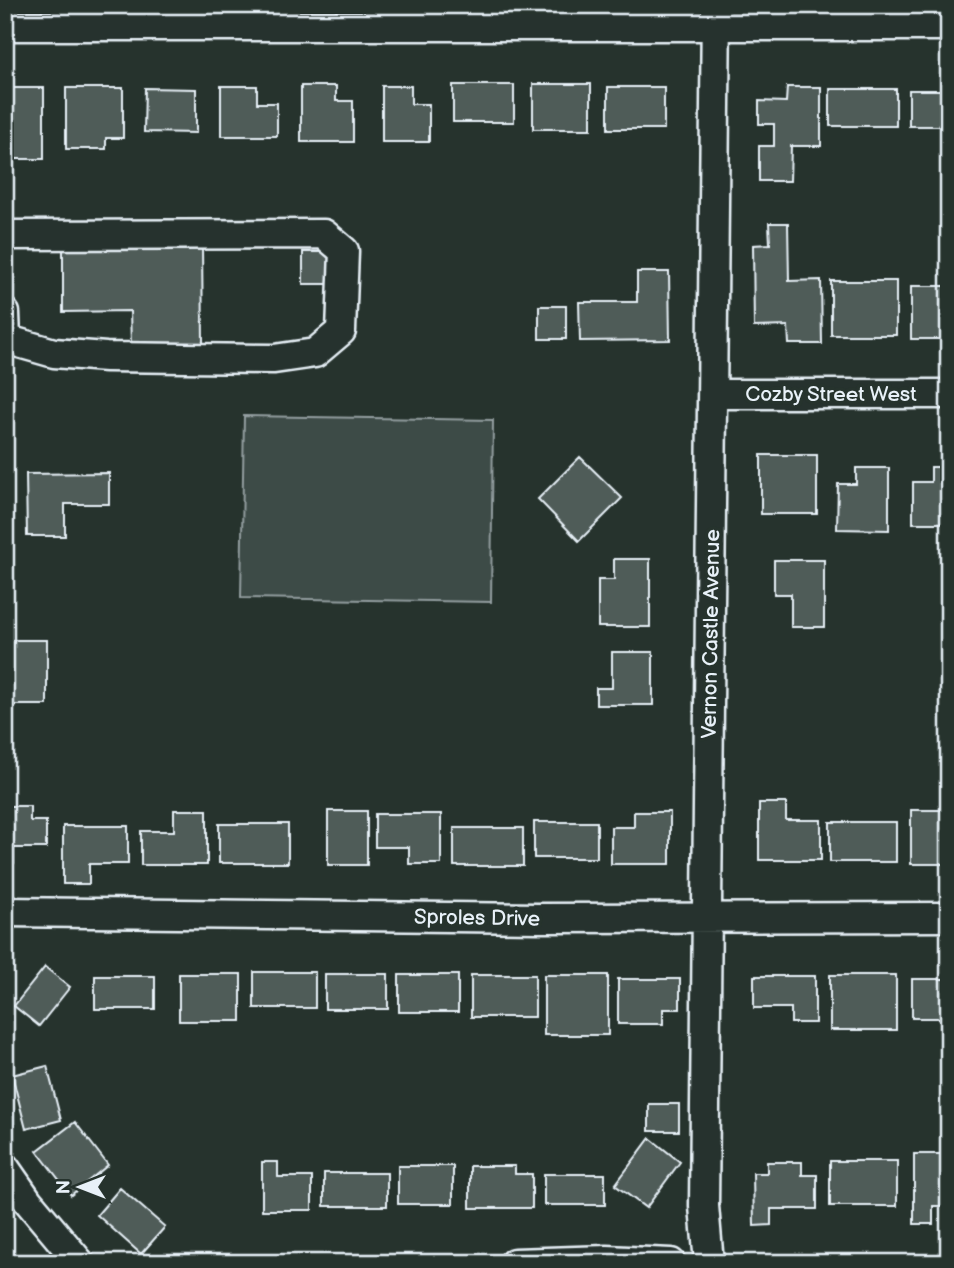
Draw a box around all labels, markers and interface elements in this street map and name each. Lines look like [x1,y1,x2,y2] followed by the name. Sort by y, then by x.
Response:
[745,382,917,407] street label: Cozby Street West
[697,529,725,739] street label: Vernon Castle Avenue
[414,904,540,932] street label: Sproles Drive
[46,1152,116,1222] north arrow
[53,1180,76,1194] text: N

